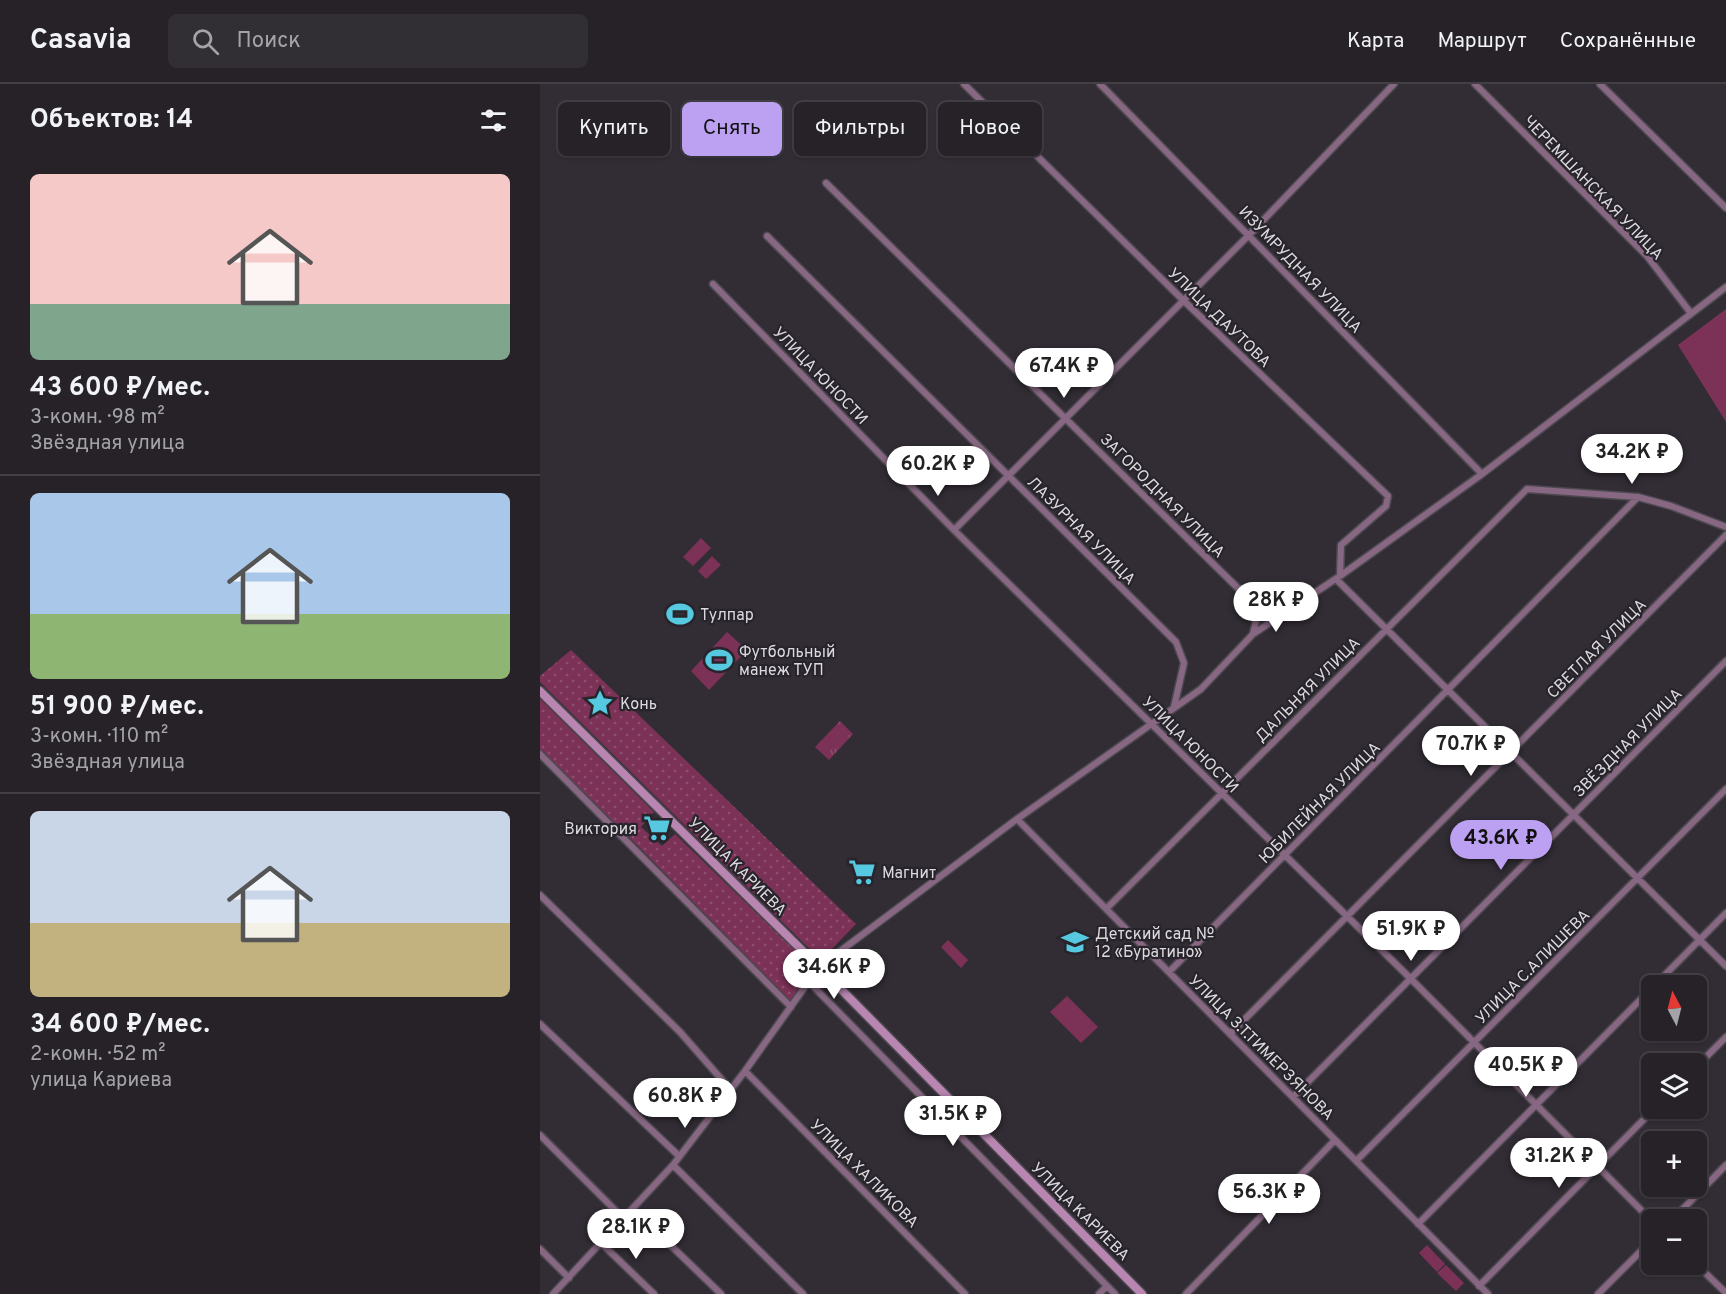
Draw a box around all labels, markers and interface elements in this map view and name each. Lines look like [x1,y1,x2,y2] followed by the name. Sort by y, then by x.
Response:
[168,14,588,68] search box
[30,23,132,59] text: Casavia
[189,25,222,58] icon: search
[237,28,301,55] text: Поиск
[1347,28,1404,55] text: Карта
[1437,28,1527,55] text: Маршрут
[1560,28,1696,55] text: Сохранённые
[558,102,670,156] chip: Купить
[682,102,782,156] chip: Снять
[794,102,926,156] chip: Фильтры
[938,102,1042,156] chip: Новое
[30,104,193,137] text: Объектов: 14
[477,104,510,137] icon: filters
[1518,112,1667,265] street label: ЧЕРЕМШАНСКАЯ УЛИЦА
[1234,203,1366,338] street label: ИЗУМРУДНАЯ УЛИЦА
[216,213,324,321] icon: home
[1163,264,1274,373] street label: УЛИЦА ДАУТОВА
[768,323,871,430] street label: УЛИЦА ЮНОСТИ
[1009,348,1119,399] pin: 67.4K ₽
[1029,354,1099,380] text: 67.4K ₽
[30,372,210,405] text: 43 600 ₽/мес.
[30,405,165,431] text: 3-комн. · 98 m²
[1095,430,1228,563] street label: ЗАГОРОДНАЯ УЛИЦА
[30,431,185,457] text: Звёздная улица
[1577,434,1687,485] pin: 34.2K ₽
[1595,440,1669,466] text: 34.2K ₽
[883,446,993,497] pin: 60.2K ₽
[901,452,975,478] text: 60.2K ₽
[1022,473,1139,590] street label: ЛАЗУРНАЯ УЛИЦА
[216,532,324,640] icon: home
[1234,582,1318,633] pin: 28K ₽
[1247,588,1305,614] text: 28K ₽
[1543,595,1651,703] street label: СВЕТЛАЯ УЛИЦА
[665,599,695,629] sports icon: Тулпар
[700,606,754,626] place label: Тулпар
[1252,634,1365,747] street label: ДАЛЬНЯЯ УЛИЦА
[739,643,835,681] place label: Футбольный манеж ТУП
[704,645,734,675] sports icon: Футбольный манеж ТУП
[1568,683,1687,802] street label: ЗВЁЗДНАЯ УЛИЦА
[585,688,615,718] place icon: Конь
[30,691,204,724] text: 51 900 ₽/мес.
[1137,693,1242,798] street label: УЛИЦА ЮНОСТИ
[620,695,657,715] place label: Конь
[30,724,168,750] text: 3-комн. · 110 m²
[1416,726,1526,777] pin: 70.7K ₽
[1436,732,1506,758] text: 70.7K ₽
[1254,737,1386,868] street label: ЮБИЛЕЙНАЯ УЛИЦА
[30,750,185,776] text: Звёздная улица
[642,813,672,843] supermarket icon: Виктория
[683,814,790,921] street label: УЛИЦА КАРИЕВА
[564,820,637,840] place label: Виктория
[1446,820,1556,871] pin: 43.6K ₽
[1464,826,1538,852] text: 43.6K ₽
[216,850,324,958] icon: home
[847,857,877,887] supermarket icon: Магнит
[882,864,936,884] place label: Магнит
[1472,906,1595,1029] street label: УЛИЦА С.АЛИШЕВА
[1356,911,1466,962] pin: 51.9K ₽
[1376,917,1446,943] text: 51.9K ₽
[1095,925,1214,963] place label: Детский сад № 12 «Буратино»
[1060,927,1090,957] school or university icon: Детский сад № 12 «Буратино»
[779,949,889,1000] pin: 34.6K ₽
[797,955,871,981] text: 34.6K ₽
[1183,971,1338,1126] street label: УЛИЦА З.Т.ТИМЕРЗЯНОВА
[1641,975,1707,1041] north arrow
[1641,975,1707,1275] map controls
[30,1009,210,1042] text: 34 600 ₽/мес.
[30,1042,165,1068] text: 2-комн. · 52 m²
[1471,1047,1581,1098] pin: 40.5K ₽
[1488,1053,1564,1079] text: 40.5K ₽
[1641,1053,1707,1119] button: layers
[30,1068,172,1094] text: улица Кариева
[630,1078,740,1129] pin: 60.8K ₽
[647,1084,723,1110] text: 60.8K ₽
[898,1096,1008,1147] pin: 31.5K ₽
[918,1102,988,1128] text: 31.5K ₽
[805,1116,922,1233] street label: УЛИЦА ХАЛИКОВА
[1641,1131,1707,1197] button: +
[1504,1138,1614,1189] pin: 31.2K ₽
[1524,1144,1594,1170] text: 31.2K ₽
[1026,1159,1133,1266] street label: УЛИЦА КАРИЕВА
[1214,1174,1324,1225] pin: 56.3K ₽
[1232,1180,1306,1206] text: 56.3K ₽
[581,1209,691,1260] pin: 28.1K ₽
[1641,1209,1707,1275] button: −
[601,1215,671,1241] text: 28.1K ₽

